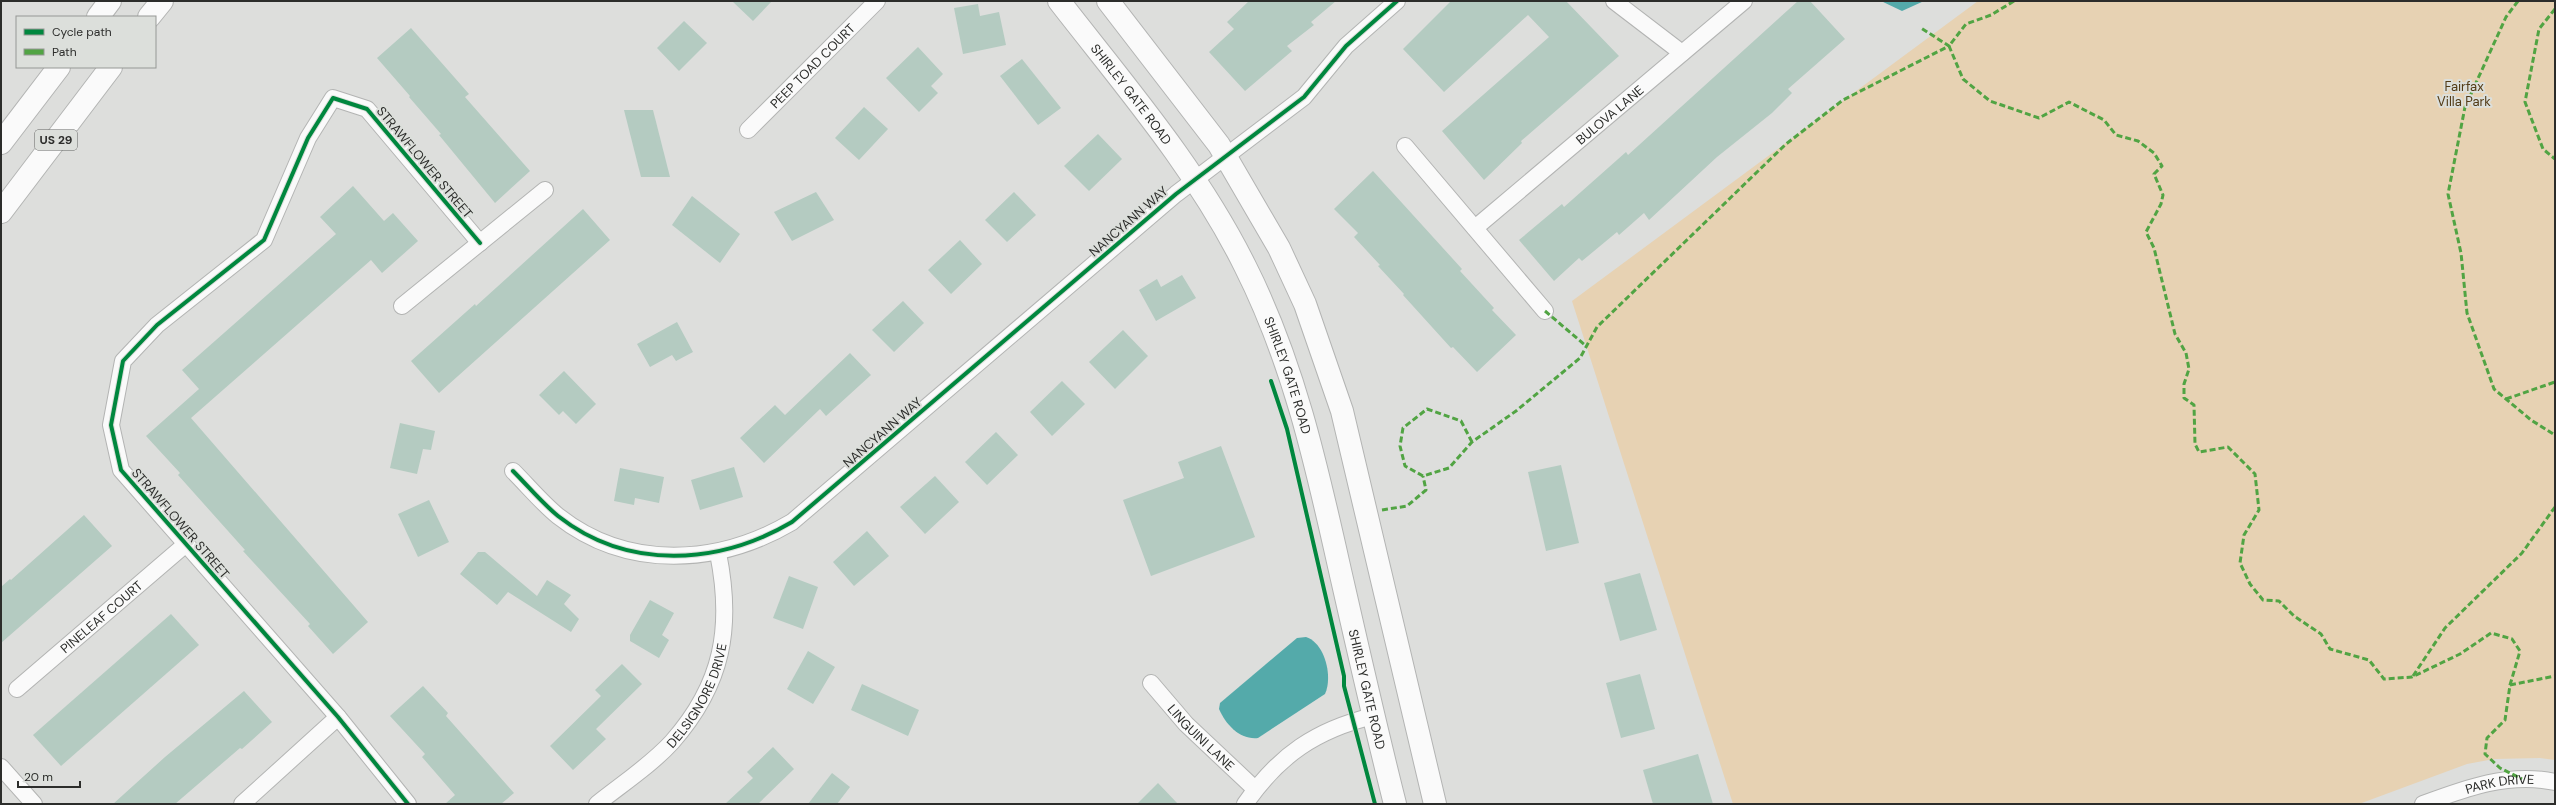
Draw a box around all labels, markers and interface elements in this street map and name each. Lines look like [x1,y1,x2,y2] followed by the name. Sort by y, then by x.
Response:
[16,16,156,68] legend
[767,20,859,112] street label: PEEP TOAD COURT
[52,24,112,40] text: Cycle path
[1087,40,1175,148] street label: SHIRLEY GATE ROAD
[52,44,77,60] text: Path
[2437,78,2491,110] park label: Fairfax Villa Park
[1572,81,1647,148] street label: BULOVA LANE
[373,103,476,222] street label: STRAWFLOWER STREET
[35,130,77,150] road number: US 29
[1085,182,1172,260] street label: NANCYANN WAY
[1260,314,1315,436] street label: SHIRLEY GATE ROAD
[839,393,926,471] street label: NANCYANN WAY
[128,465,233,582] street label: STRAWFLOWER STREET
[57,577,146,657] street label: PINELEAF COURT
[1345,627,1389,751] street label: SHIRLEY GATE ROAD
[663,642,731,752] street label: DELSIGNORE DRIVE
[1164,701,1238,774] street label: LINGUINI LANE
[18,763,80,789] scale bar
[24,769,53,785] text: 20 m
[2463,771,2534,798] street label: PARK DRIVE

